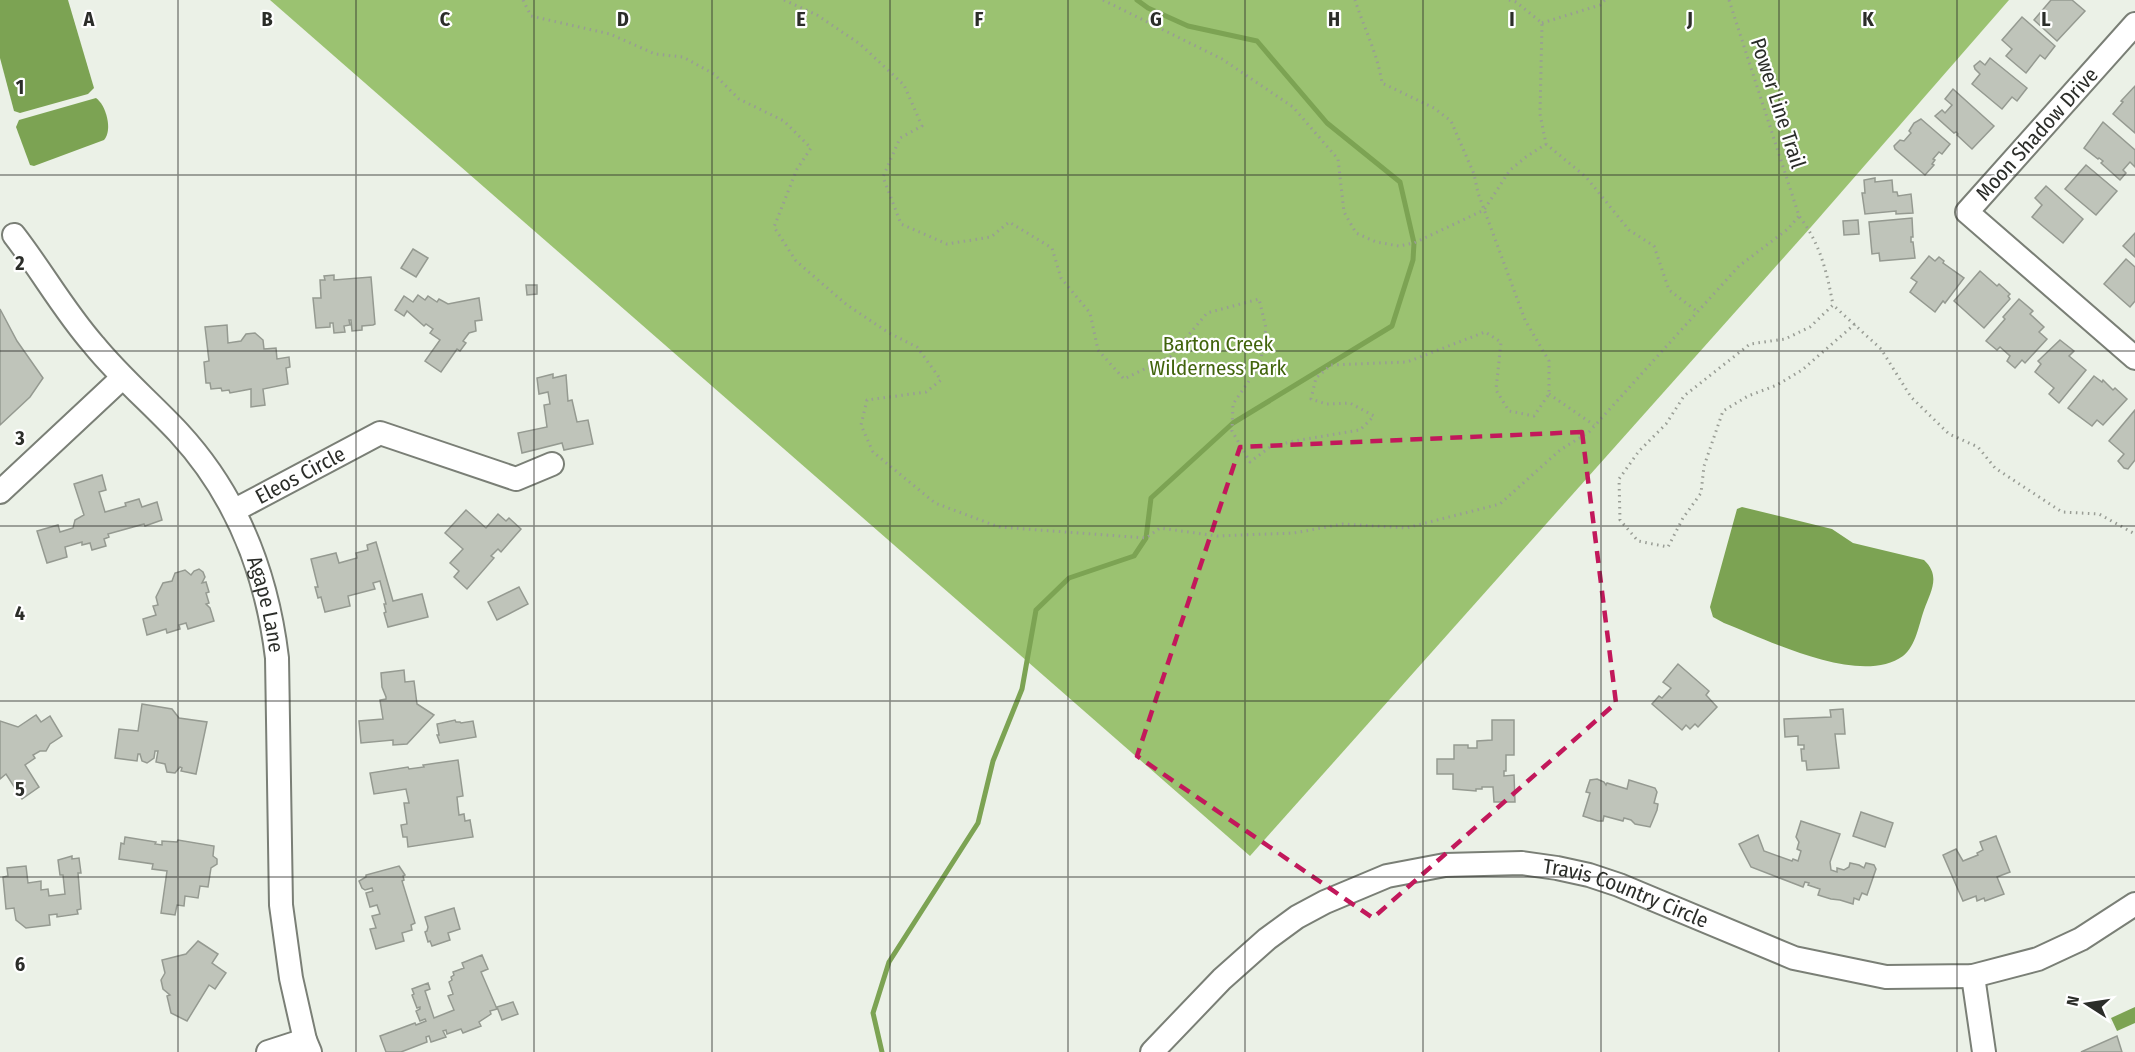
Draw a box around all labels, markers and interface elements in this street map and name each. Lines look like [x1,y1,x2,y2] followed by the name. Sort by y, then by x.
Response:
[83,7,96,31] text: A
[261,7,273,31] text: B
[440,7,451,31] text: C
[617,7,629,31] text: D
[796,7,806,31] text: E
[975,7,984,31] text: F
[1150,7,1162,31] text: G
[1328,7,1340,31] text: H
[1509,7,1515,31] text: I
[1686,7,1693,31] text: J
[1862,7,1874,31] text: K
[2041,7,2051,31] text: L
[1745,34,1811,172] street label: Power Line Trail
[1970,62,2104,206] street label: Moon Shadow Drive
[16,75,24,99] text: 1
[14,251,25,275] text: 2
[1150,331,1287,381] park label: Barton Creek Wilderness Park
[14,426,25,450] text: 3
[251,441,350,510] street label: Eleos Circle
[241,553,289,654] street label: Agape Lane
[15,601,25,625] text: 4
[15,777,25,801] text: 5
[1541,853,1712,934] street label: Travis Country Circle
[15,952,25,976] text: 6
[2057,974,2117,1034] north arrow
[2063,994,2083,1008] text: N

